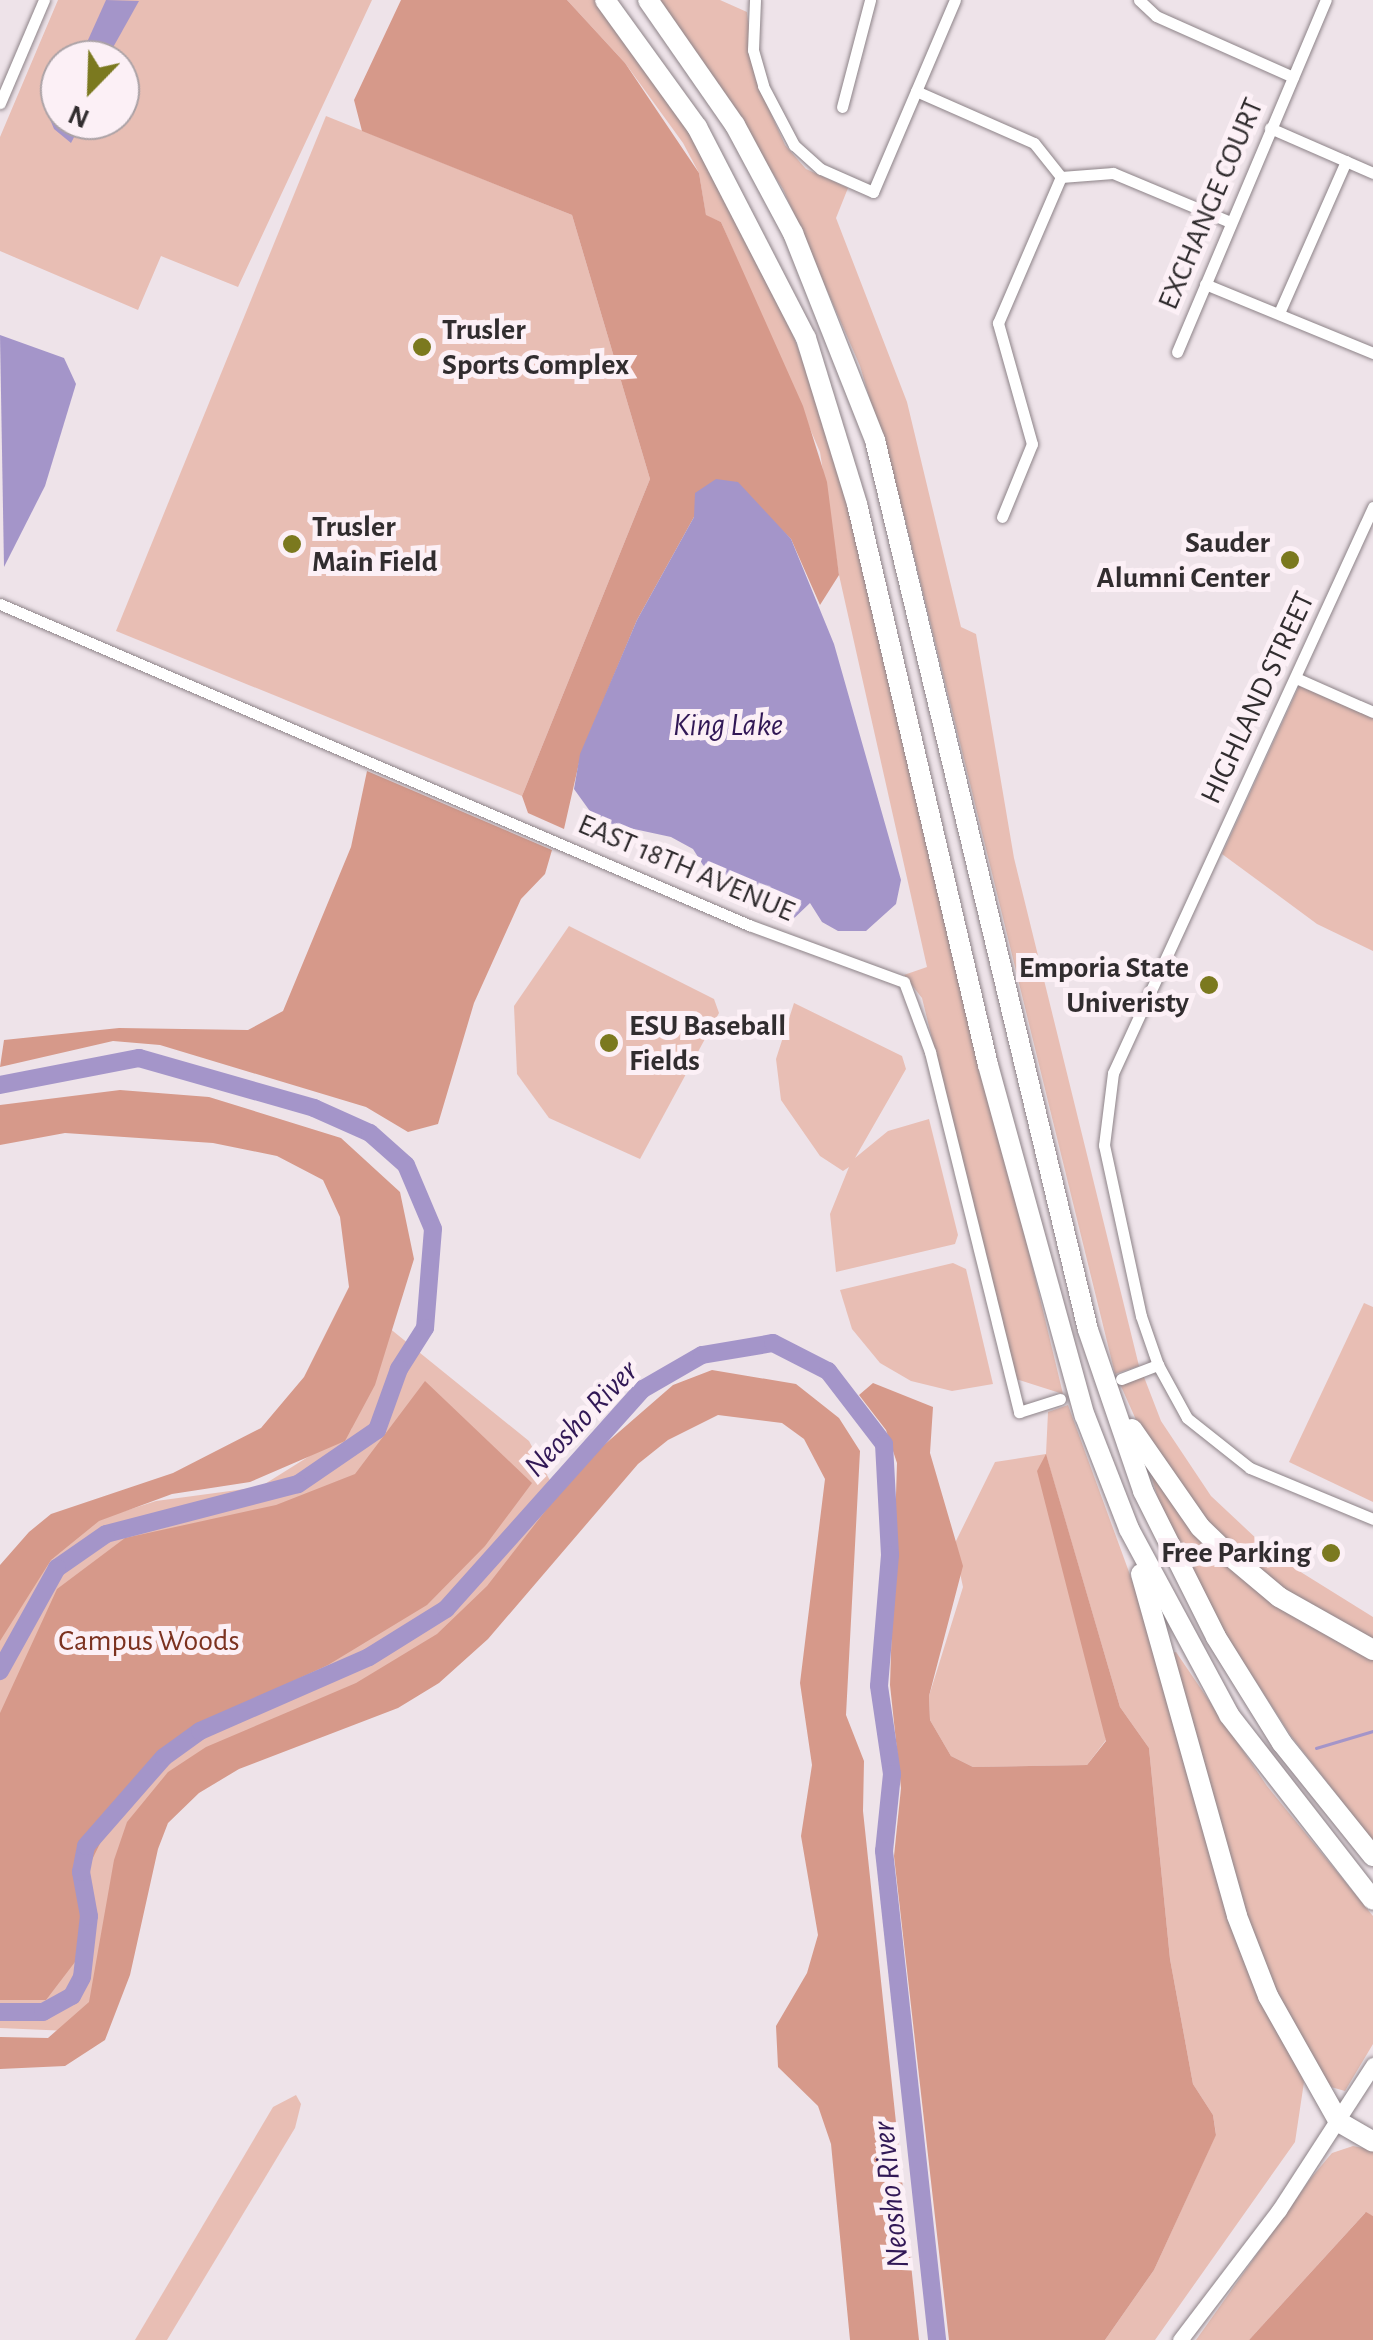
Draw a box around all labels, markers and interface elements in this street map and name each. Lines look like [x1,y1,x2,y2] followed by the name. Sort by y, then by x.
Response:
[40,40,140,140] north arrow
[1150,93,1272,315] street label: EXCHANGE COURT
[65,99,93,132] text: N
[442,312,629,382] place label: Trusler Sports Complex
[411,336,433,358] marker: Trusler Sports Complex
[312,509,437,580] place label: Trusler Main Field
[1097,525,1270,596] place label: Sauder Alumni Center
[281,533,303,555] marker: Trusler Main Field
[1279,549,1301,571] marker: Sauder Alumni Center
[1193,586,1323,810] street label: HIGHLAND STREET
[673,706,783,744] water label: King Lake
[572,806,800,930] street label: EAST 18TH AVENUE
[1019,950,1189,1020] place label: Emporia State Univeristy
[1198,974,1220,996] marker: Emporia State Univeristy
[629,1008,786,1078] place label: ESU Baseball Fields
[598,1032,620,1054] marker: ESU Baseball Fields
[516,1353,646,1485] water label: Neosho River
[1161,1535,1311,1571] place label: Free Parking
[1320,1542,1342,1564] marker: Free Parking
[58,1623,240,1659] park label: Campus Woods
[864,2120,918,2270] water label: Neosho River

